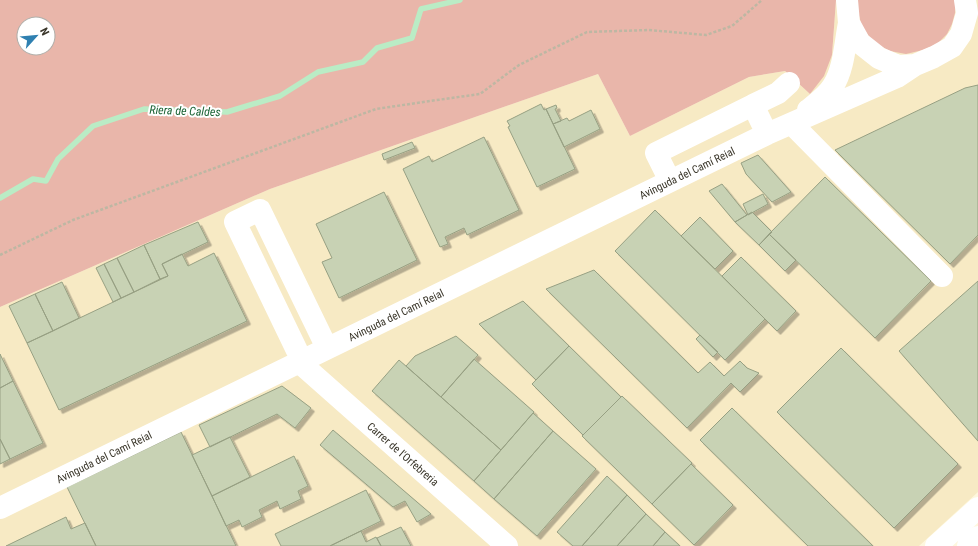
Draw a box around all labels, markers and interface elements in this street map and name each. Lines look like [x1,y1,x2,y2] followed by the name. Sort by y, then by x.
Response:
[16,16,56,56] north arrow
[37,26,52,38] text: N
[149,103,221,119] water label: Riera de Caldes
[637,145,737,202] street label: Avinguda del Camí Reial
[346,287,446,344] street label: Avinguda del Camí Reial
[364,420,441,489] street label: Carrer de l'Orfebreria
[54,429,154,486] street label: Avinguda del Camí Reial

